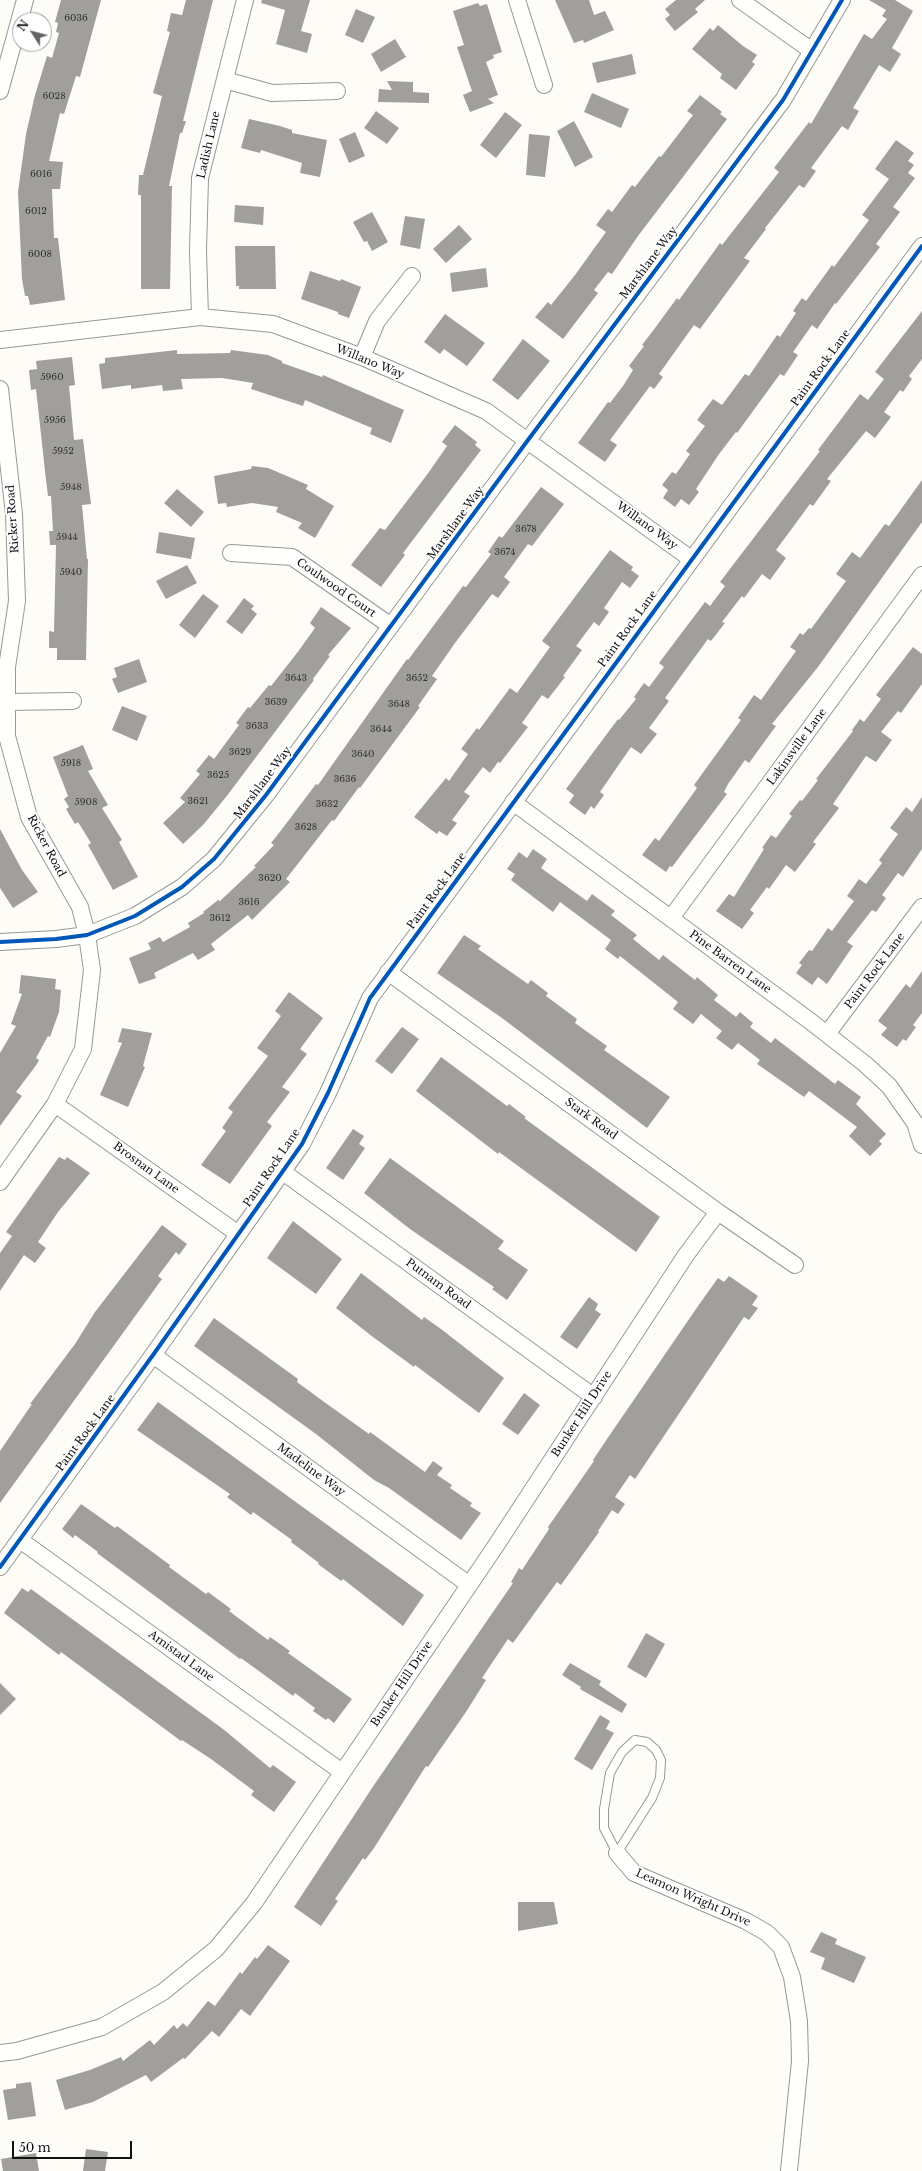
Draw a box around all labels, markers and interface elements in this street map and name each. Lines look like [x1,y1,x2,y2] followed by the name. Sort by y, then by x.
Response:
[12,12,52,52] north arrow
[64,13,88,23] house number: 6036
[14,17,32,34] text: N
[42,91,66,101] house number: 6028
[195,110,223,180] street label: Ladish Lane
[30,169,52,179] house number: 6016
[25,206,47,216] house number: 6012
[617,224,681,302] street label: Marshlane Way
[28,249,52,259] house number: 6008
[789,327,853,409] street label: Paint Rock Lane
[334,342,406,382] street label: Willano Way
[40,372,64,382] house number: 5960
[44,415,66,425] house number: 5956
[52,446,74,456] house number: 5952
[60,482,82,492] house number: 5948
[4,484,22,554] street label: Ricker Road
[425,484,487,562] street label: Marshlane Way
[614,499,680,553] street label: Willano Way
[515,524,537,534] house number: 3678
[56,532,78,542] house number: 5944
[495,547,515,557] house number: 3674
[294,556,378,620] street label: Coulwood Court
[60,567,82,577] house number: 5940
[596,588,660,670] street label: Paint Rock Lane
[285,673,307,683] house number: 3643
[406,673,428,683] house number: 3652
[265,697,287,707] house number: 3639
[388,699,410,709] house number: 3648
[765,706,829,788] street label: Lakinsville Lane
[246,721,268,731] house number: 3633
[370,724,392,734] house number: 3644
[231,744,295,822] street label: Marshlane Way
[229,747,251,757] house number: 3629
[351,749,375,759] house number: 3640
[61,758,81,768] house number: 5918
[207,770,229,780] house number: 3625
[334,774,356,784] house number: 3636
[188,796,208,806] house number: 3621
[75,797,97,807] house number: 5908
[316,799,338,809] house number: 3632
[24,813,68,879] street label: Ricker Road
[295,822,317,832] house number: 3628
[405,850,469,932] street label: Paint Rock Lane
[258,873,282,883] house number: 3620
[238,897,260,907] house number: 3616
[210,913,230,923] house number: 3612
[686,928,774,996] street label: Pine Barren Lane
[842,930,908,1012] street label: Paint Rock Lane
[562,1096,620,1142] street label: Stark Road
[241,1126,303,1210] street label: Paint Rock Lane
[111,1140,181,1196] street label: Brosnan Lane
[403,1256,473,1312] street label: Putnam Road
[549,1368,615,1460] street label: Bunker Hill Drive
[54,1392,118,1474] street label: Paint Rock Lane
[274,1441,348,1499] street label: Madeline Way
[146,1628,216,1684] street label: Amistad Lane
[369,1639,435,1729] street label: Bunker Hill Drive
[634,1867,752,1929] street label: Leamon Wright Drive
[14,2133,134,2159] scale bar
[19,2140,51,2155] text: 50 m

